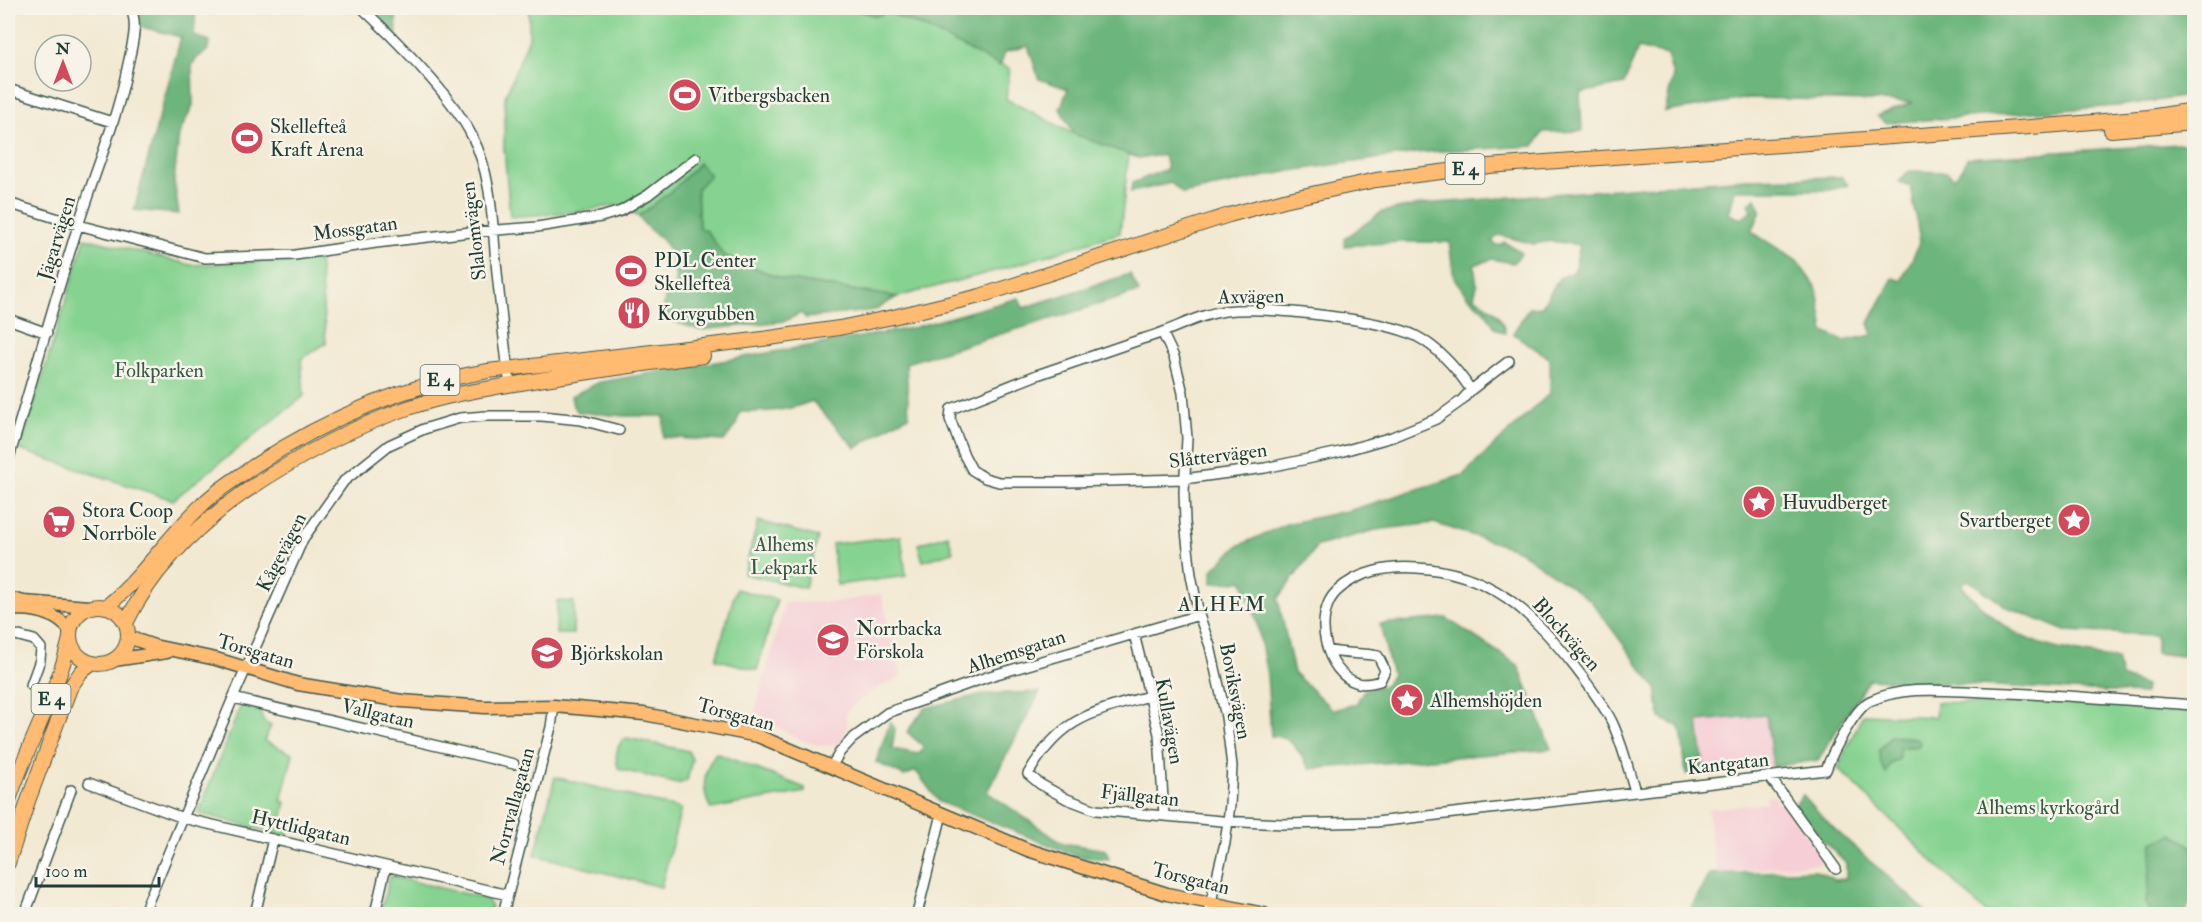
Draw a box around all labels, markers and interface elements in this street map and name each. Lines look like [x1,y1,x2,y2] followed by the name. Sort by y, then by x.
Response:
[33,33,93,93] north arrow
[55,39,71,59] text: N
[667,77,703,113] sports icon: Vitbergsbacken
[708,83,830,108] place label: Vitbergsbacken
[270,114,365,162] place label: Skellefteå Kraft Arena
[229,120,265,156] sports icon: Skellefteå Kraft Arena
[1446,154,1484,184] road number: E 4
[455,180,492,282] street label: Slalomvägen
[32,193,81,284] street label: Jägarvägen
[311,210,399,247] street label: Mossgatan
[654,248,757,296] place label: PDL Center Skellefteå
[613,253,649,289] sports icon: PDL Center Skellefteå
[1216,283,1285,310] street label: Axvägen
[616,295,652,331] restaurant icon: Korvgubben
[657,301,755,326] place label: Korvgubben
[114,358,204,384] park label: Folkparken
[420,365,460,395] road number: E 4
[1168,437,1269,474] street label: Slåttervägen
[1741,484,1777,520] place icon: Huvudberget
[1782,490,1888,515] place label: Huvudberget
[82,498,173,546] place label: Stora Coop Norrböle
[2056,502,2092,538] place icon: Svartberget
[41,504,77,540] supermarket icon: Stora Coop Norrböle
[251,508,312,596] street label: Kågevägen
[1959,508,2052,533] place label: Svartberget
[750,532,818,581] park label: Alhems Lekpark
[1177,591,1266,618] district label: ALHEM
[1527,592,1606,676] street label: Blockvägen
[856,616,942,664] place label: Norrbacka Förskola
[815,622,851,658] school or university icon: Norrbacka Förskola
[963,624,1069,679] street label: Alhemsgatan
[214,629,297,674] street label: Torsgatan
[529,635,565,671] school or university icon: Björkskolan
[570,641,663,666] place label: Björkskolan
[1214,641,1257,742] street label: Boviksvägen
[1150,676,1189,766] street label: Kullavägen
[1389,682,1425,718] place icon: Alhemshöjden
[32,684,70,714] road number: E 4
[1429,688,1542,713] place label: Alhemshöjden
[694,692,777,737] street label: Torsgatan
[339,693,417,734] street label: Vallgatan
[485,745,540,868] street label: Norrvallagatan
[1686,747,1770,780] street label: Kantgatan
[1099,779,1180,812] street label: Fjällgatan
[1975,795,2120,820] park label: Alhems kyrkogård
[249,804,353,851] street label: Hyttlidgatan
[36,850,159,888] scale bar
[1149,857,1232,900] street label: Torsgatan
[45,860,88,883] text: 100 m

